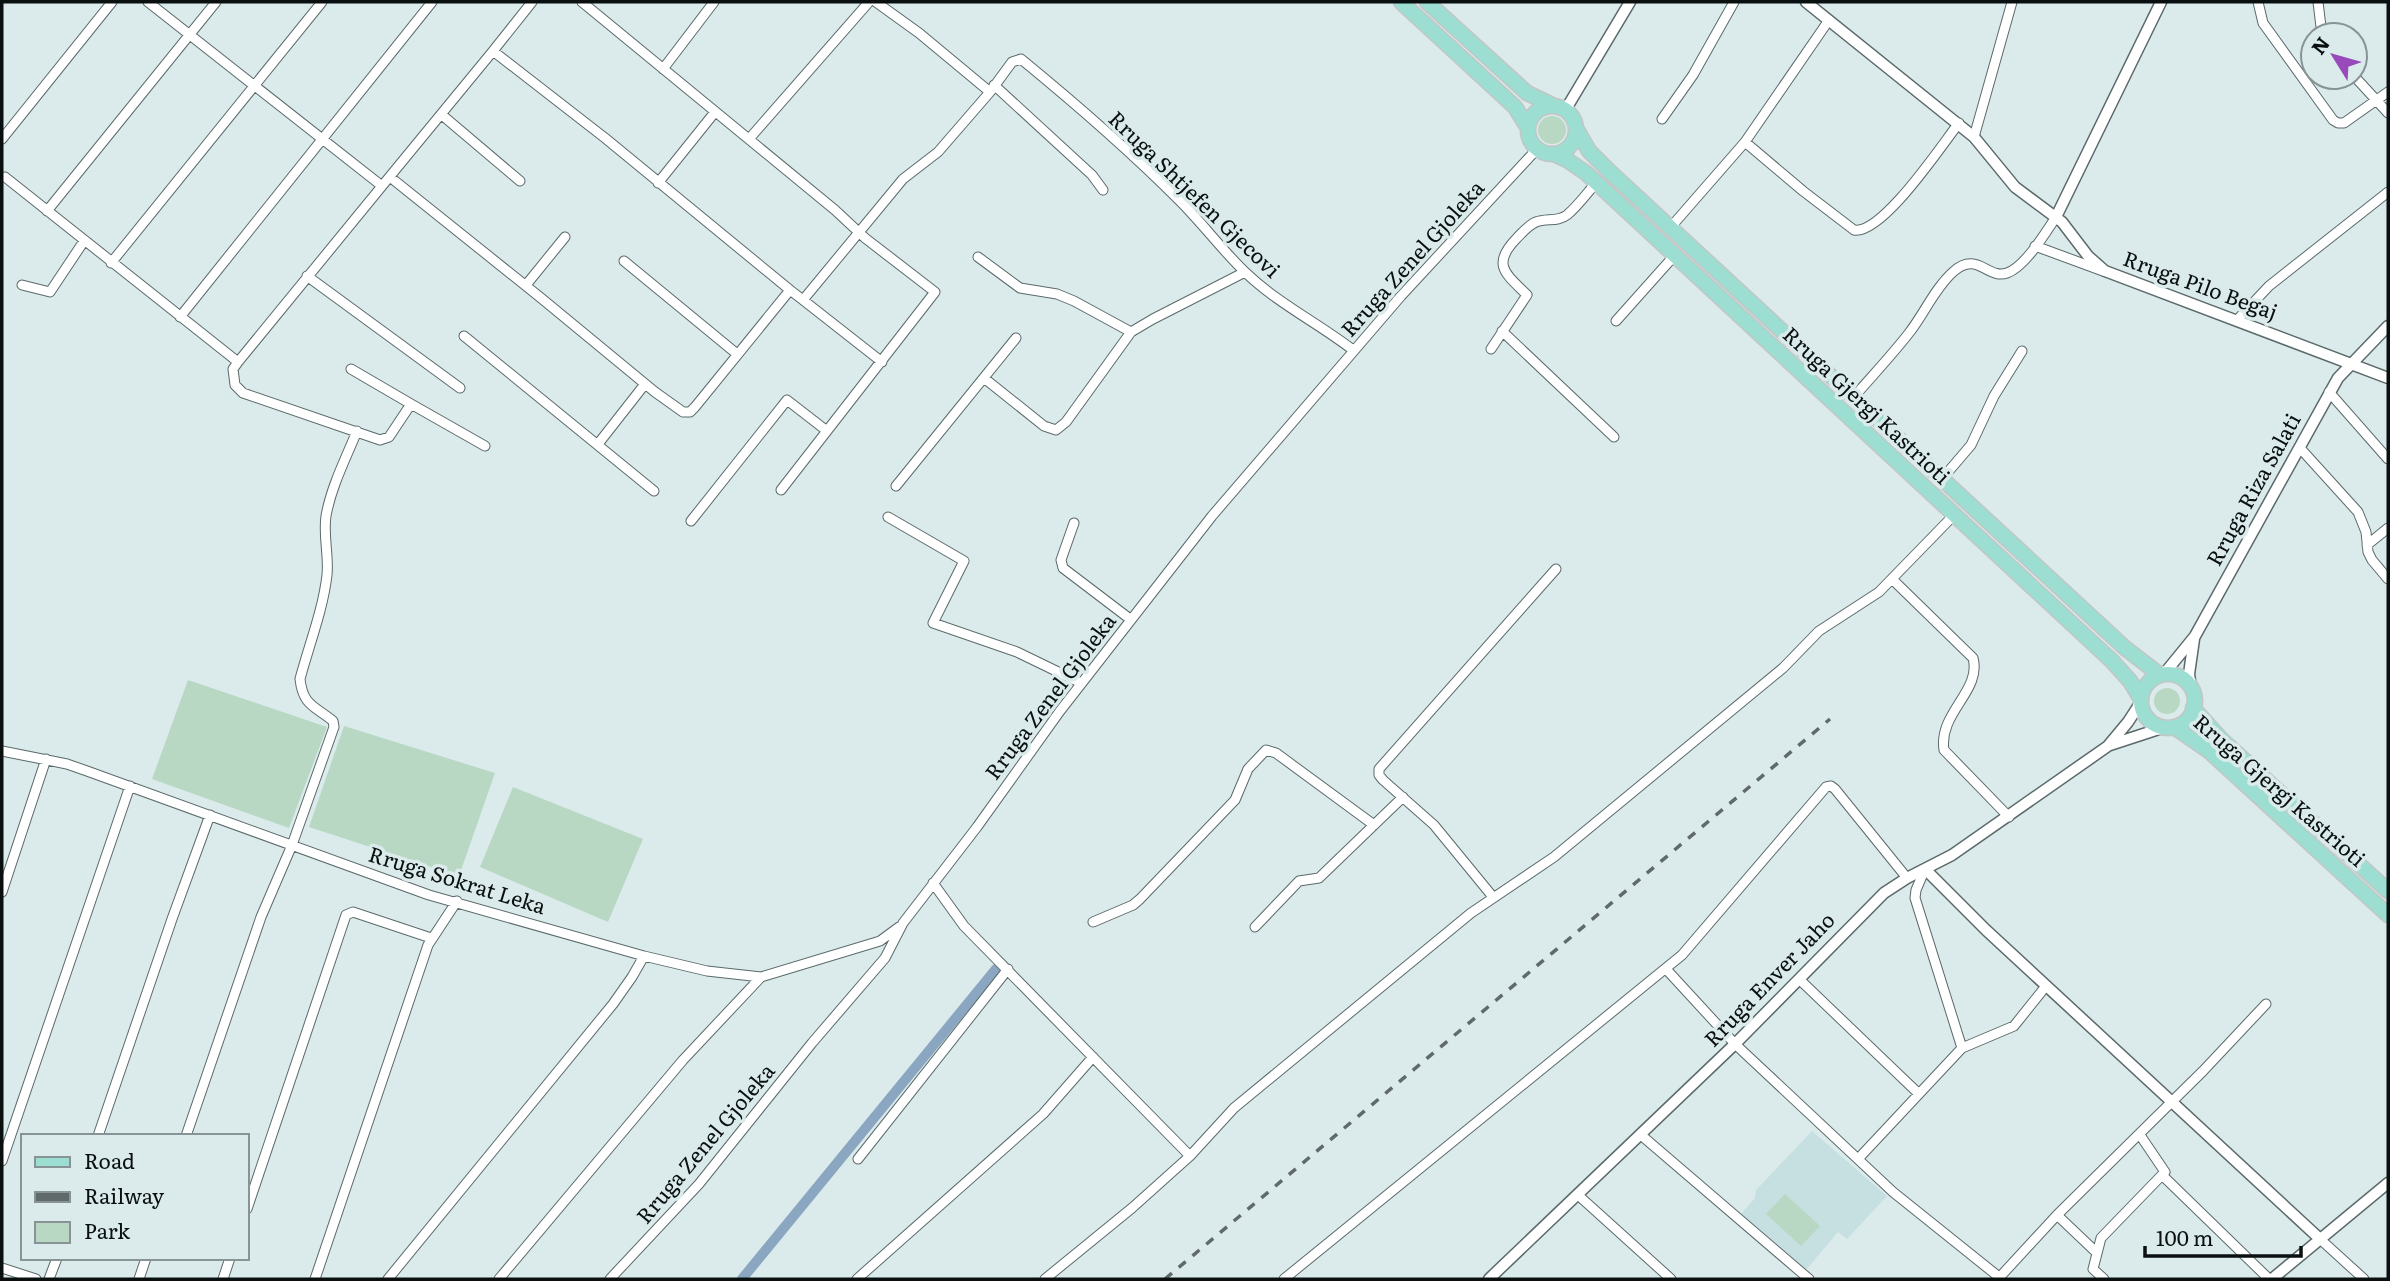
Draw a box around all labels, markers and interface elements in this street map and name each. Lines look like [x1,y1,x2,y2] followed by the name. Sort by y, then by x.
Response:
[2299,21,2369,91] north arrow
[2304,30,2336,60] text: N
[1103,103,1289,284] street label: Rruga Shtjefen Gjecovi
[1332,172,1490,342] street label: Rruga Zenel Gjoleka
[2119,241,2282,326] street label: Rruga Pilo Begaj
[1777,318,1958,490] street label: Rruga Gjergj Kastrioti
[2197,407,2307,571] street label: Rruga Riza Salati
[976,605,1122,785] street label: Rruga Zenel Gjoleka
[2188,706,2373,873] street label: Rruga Gjergj Kastrioti
[365,837,551,921] street label: Rruga Sokrat Leka
[1696,904,1841,1053] street label: Rruga Enver Jaho
[628,1055,781,1229] street label: Rruga Zenel Gjoleka
[21,1134,248,1260] legend
[84,1144,135,1175] text: Road
[84,1179,165,1210] text: Railway
[84,1214,130,1245] text: Park
[2145,1214,2301,1258] scale bar
[2156,1221,2213,1252] text: 100 m

